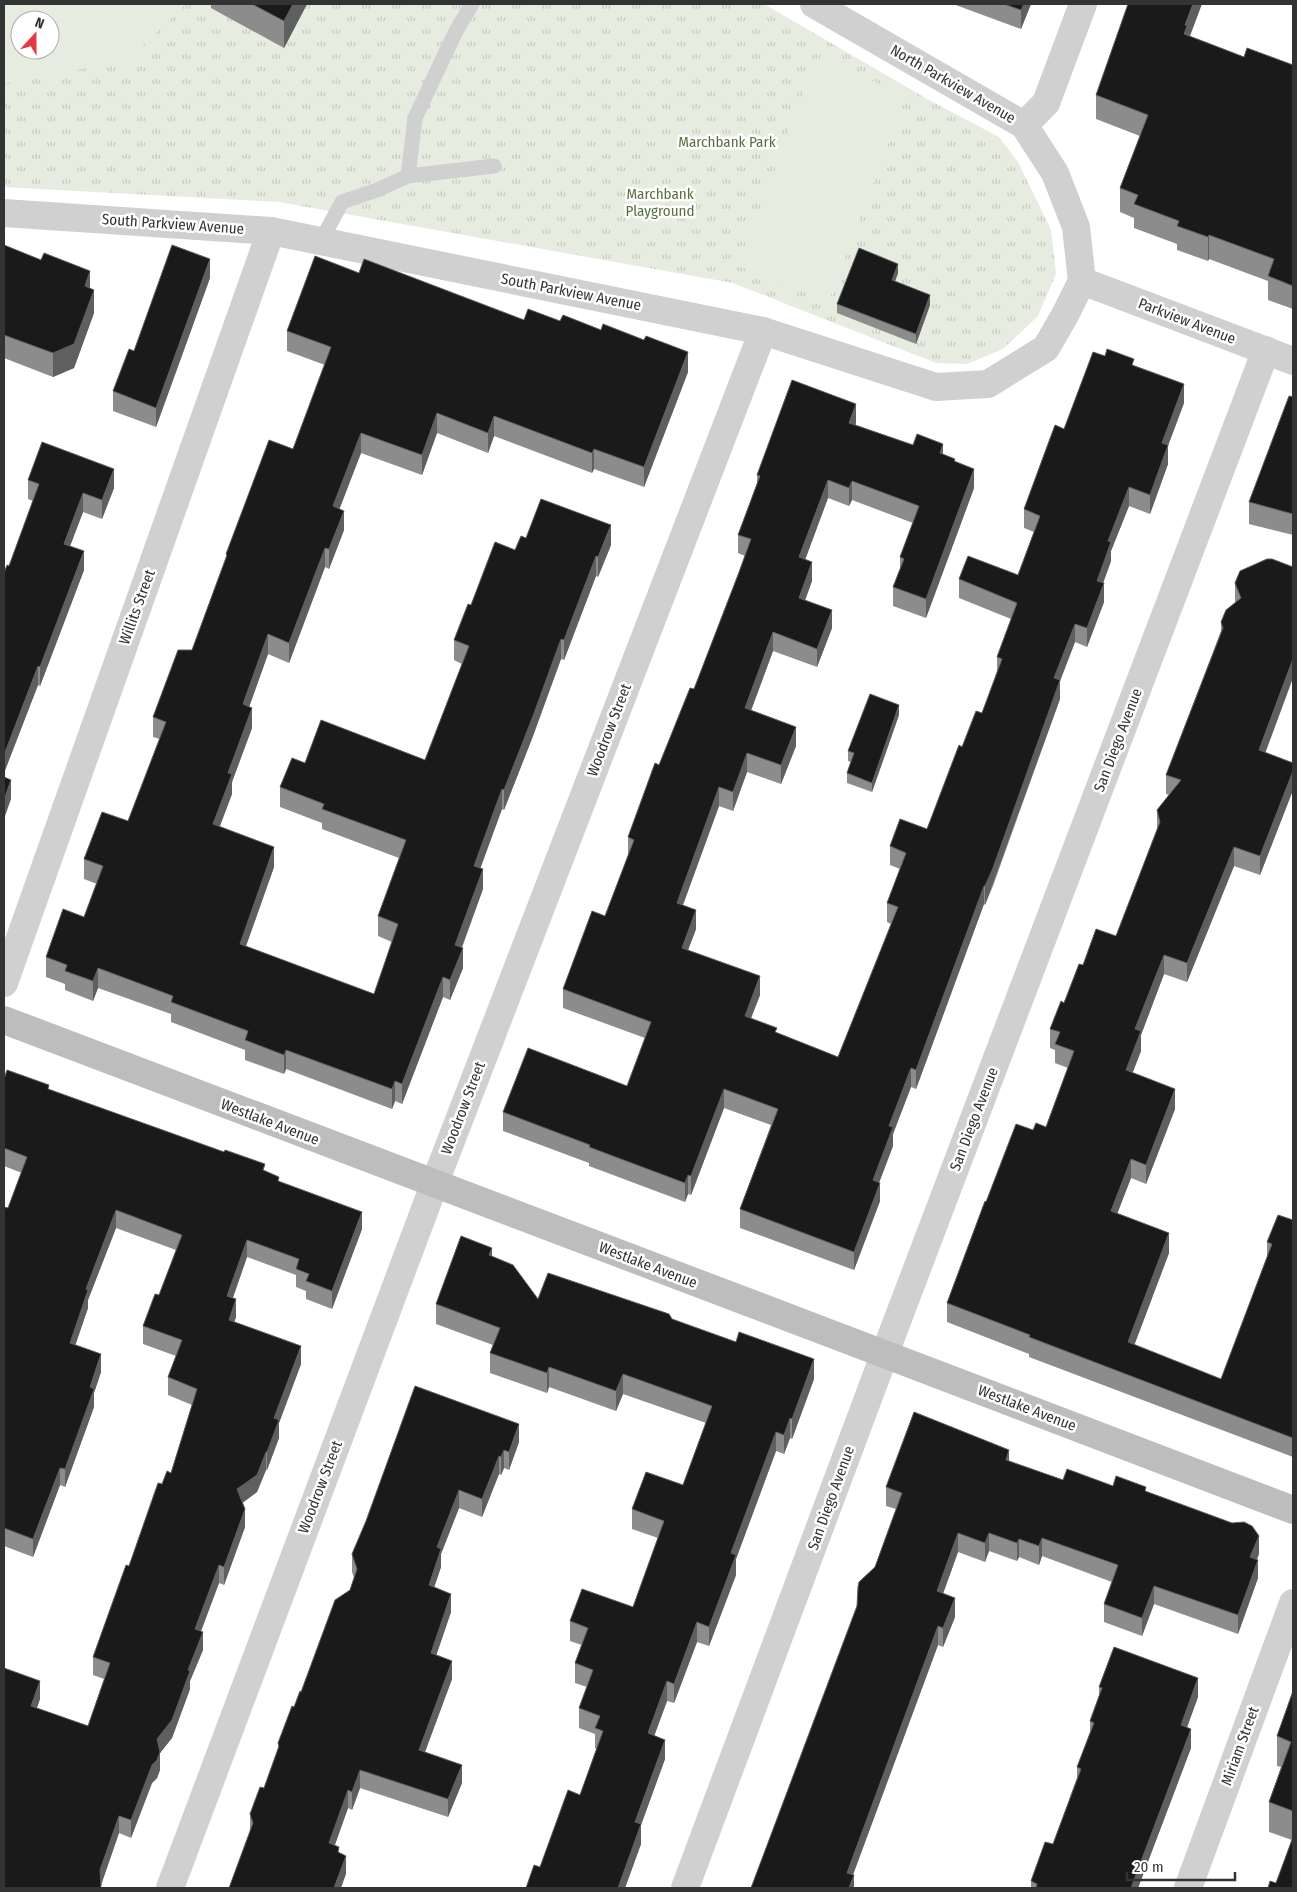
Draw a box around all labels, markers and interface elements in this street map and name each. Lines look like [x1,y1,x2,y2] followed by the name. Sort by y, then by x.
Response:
[10,10,60,60] north arrow
[33,14,46,33] text: N
[887,41,1019,127] street label: North Parkview Avenue
[678,133,776,151] park label: Marchbank Park
[626,185,694,220] park label: Marchbank Playground
[101,210,245,238] street label: South Parkview Avenue
[499,270,643,314] street label: South Parkview Avenue
[1136,294,1238,348] street label: Parkview Avenue
[115,567,159,647] street label: Willits Street
[583,681,635,779] street label: Woodrow Street
[1090,686,1146,794] street label: San Diego Avenue
[437,1059,489,1157] street label: Woodrow Street
[946,1065,1002,1173] street label: San Diego Avenue
[218,1095,322,1149] street label: Westlake Avenue
[596,1238,700,1292] street label: Westlake Avenue
[975,1381,1079,1435] street label: Westlake Avenue
[294,1438,346,1536] street label: Woodrow Street
[804,1444,858,1552] street label: San Diego Avenue
[1217,1704,1263,1788] street label: Miriam Street
[1127,1850,1234,1882] scale bar
[1134,1858,1164,1876] text: 20 m

